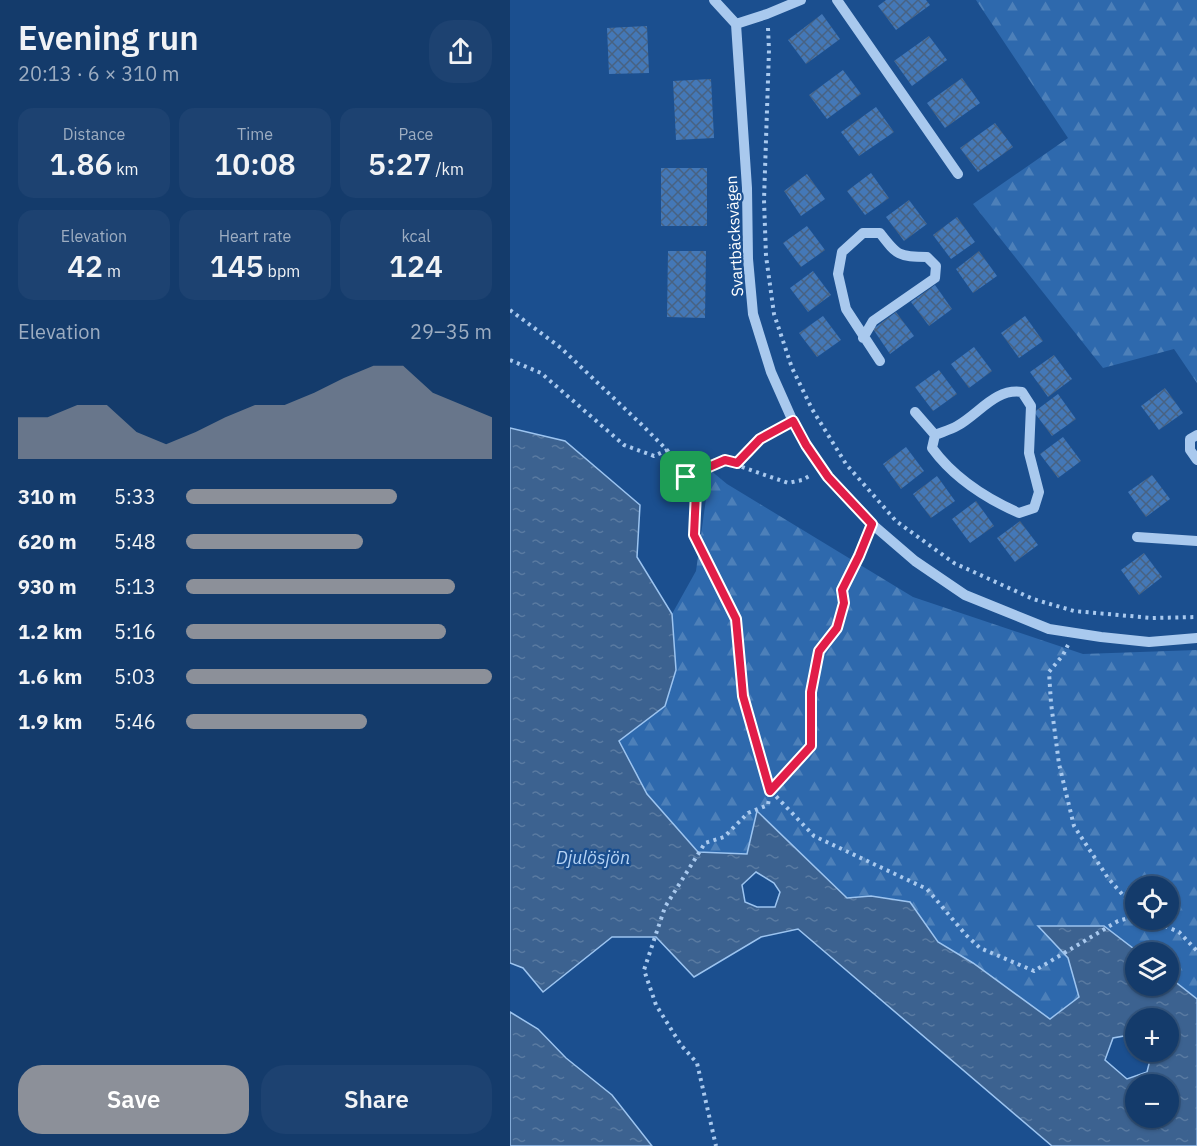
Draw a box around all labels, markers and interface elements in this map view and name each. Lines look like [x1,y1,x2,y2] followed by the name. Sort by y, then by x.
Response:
[18,16,199,59] text: Evening run
[429,20,492,83] button: share
[18,60,179,87] text: 20:13 · 6 × 310 m
[63,124,125,144] text: Distance
[237,124,273,144] text: Time
[399,124,433,144] text: Pace
[49,144,112,183] text: 1.86
[214,144,296,183] text: 10:08
[368,144,432,183] text: 5:27
[112,159,139,179] text: km
[432,159,464,179] text: /km
[721,175,747,297] street label: Svartbäcksvägen
[61,226,127,246] text: Elevation
[219,226,291,246] text: Heart rate
[401,226,431,246] text: kcal
[67,246,103,285] text: 42
[210,246,264,285] text: 145
[389,246,443,285] text: 124
[103,261,121,281] text: m
[264,261,300,281] text: bpm
[18,318,101,345] text: Elevation
[410,318,492,345] text: 29–35 m
[660,451,711,502] pin
[669,460,702,493] icon: arrive
[18,483,77,510] text: 310 m
[114,483,156,510] text: 5:33
[18,528,77,555] text: 620 m
[114,528,156,555] text: 5:48
[18,573,77,600] text: 930 m
[114,573,156,600] text: 5:13
[18,618,82,645] text: 1.2 km
[114,618,156,645] text: 5:16
[18,663,82,690] text: 1.6 km
[114,663,156,690] text: 5:03
[18,708,82,735] text: 1.9 km
[114,708,156,735] text: 5:46
[556,846,630,869] water label: Djulösjön
[1125,876,1179,1128] map controls
[1125,876,1179,930] button: locate
[1125,942,1179,996] button: layers
[1125,1008,1179,1062] button: +
[18,1065,249,1134] button: Save
[261,1065,492,1134] button: Share
[1125,1074,1179,1128] button: −

